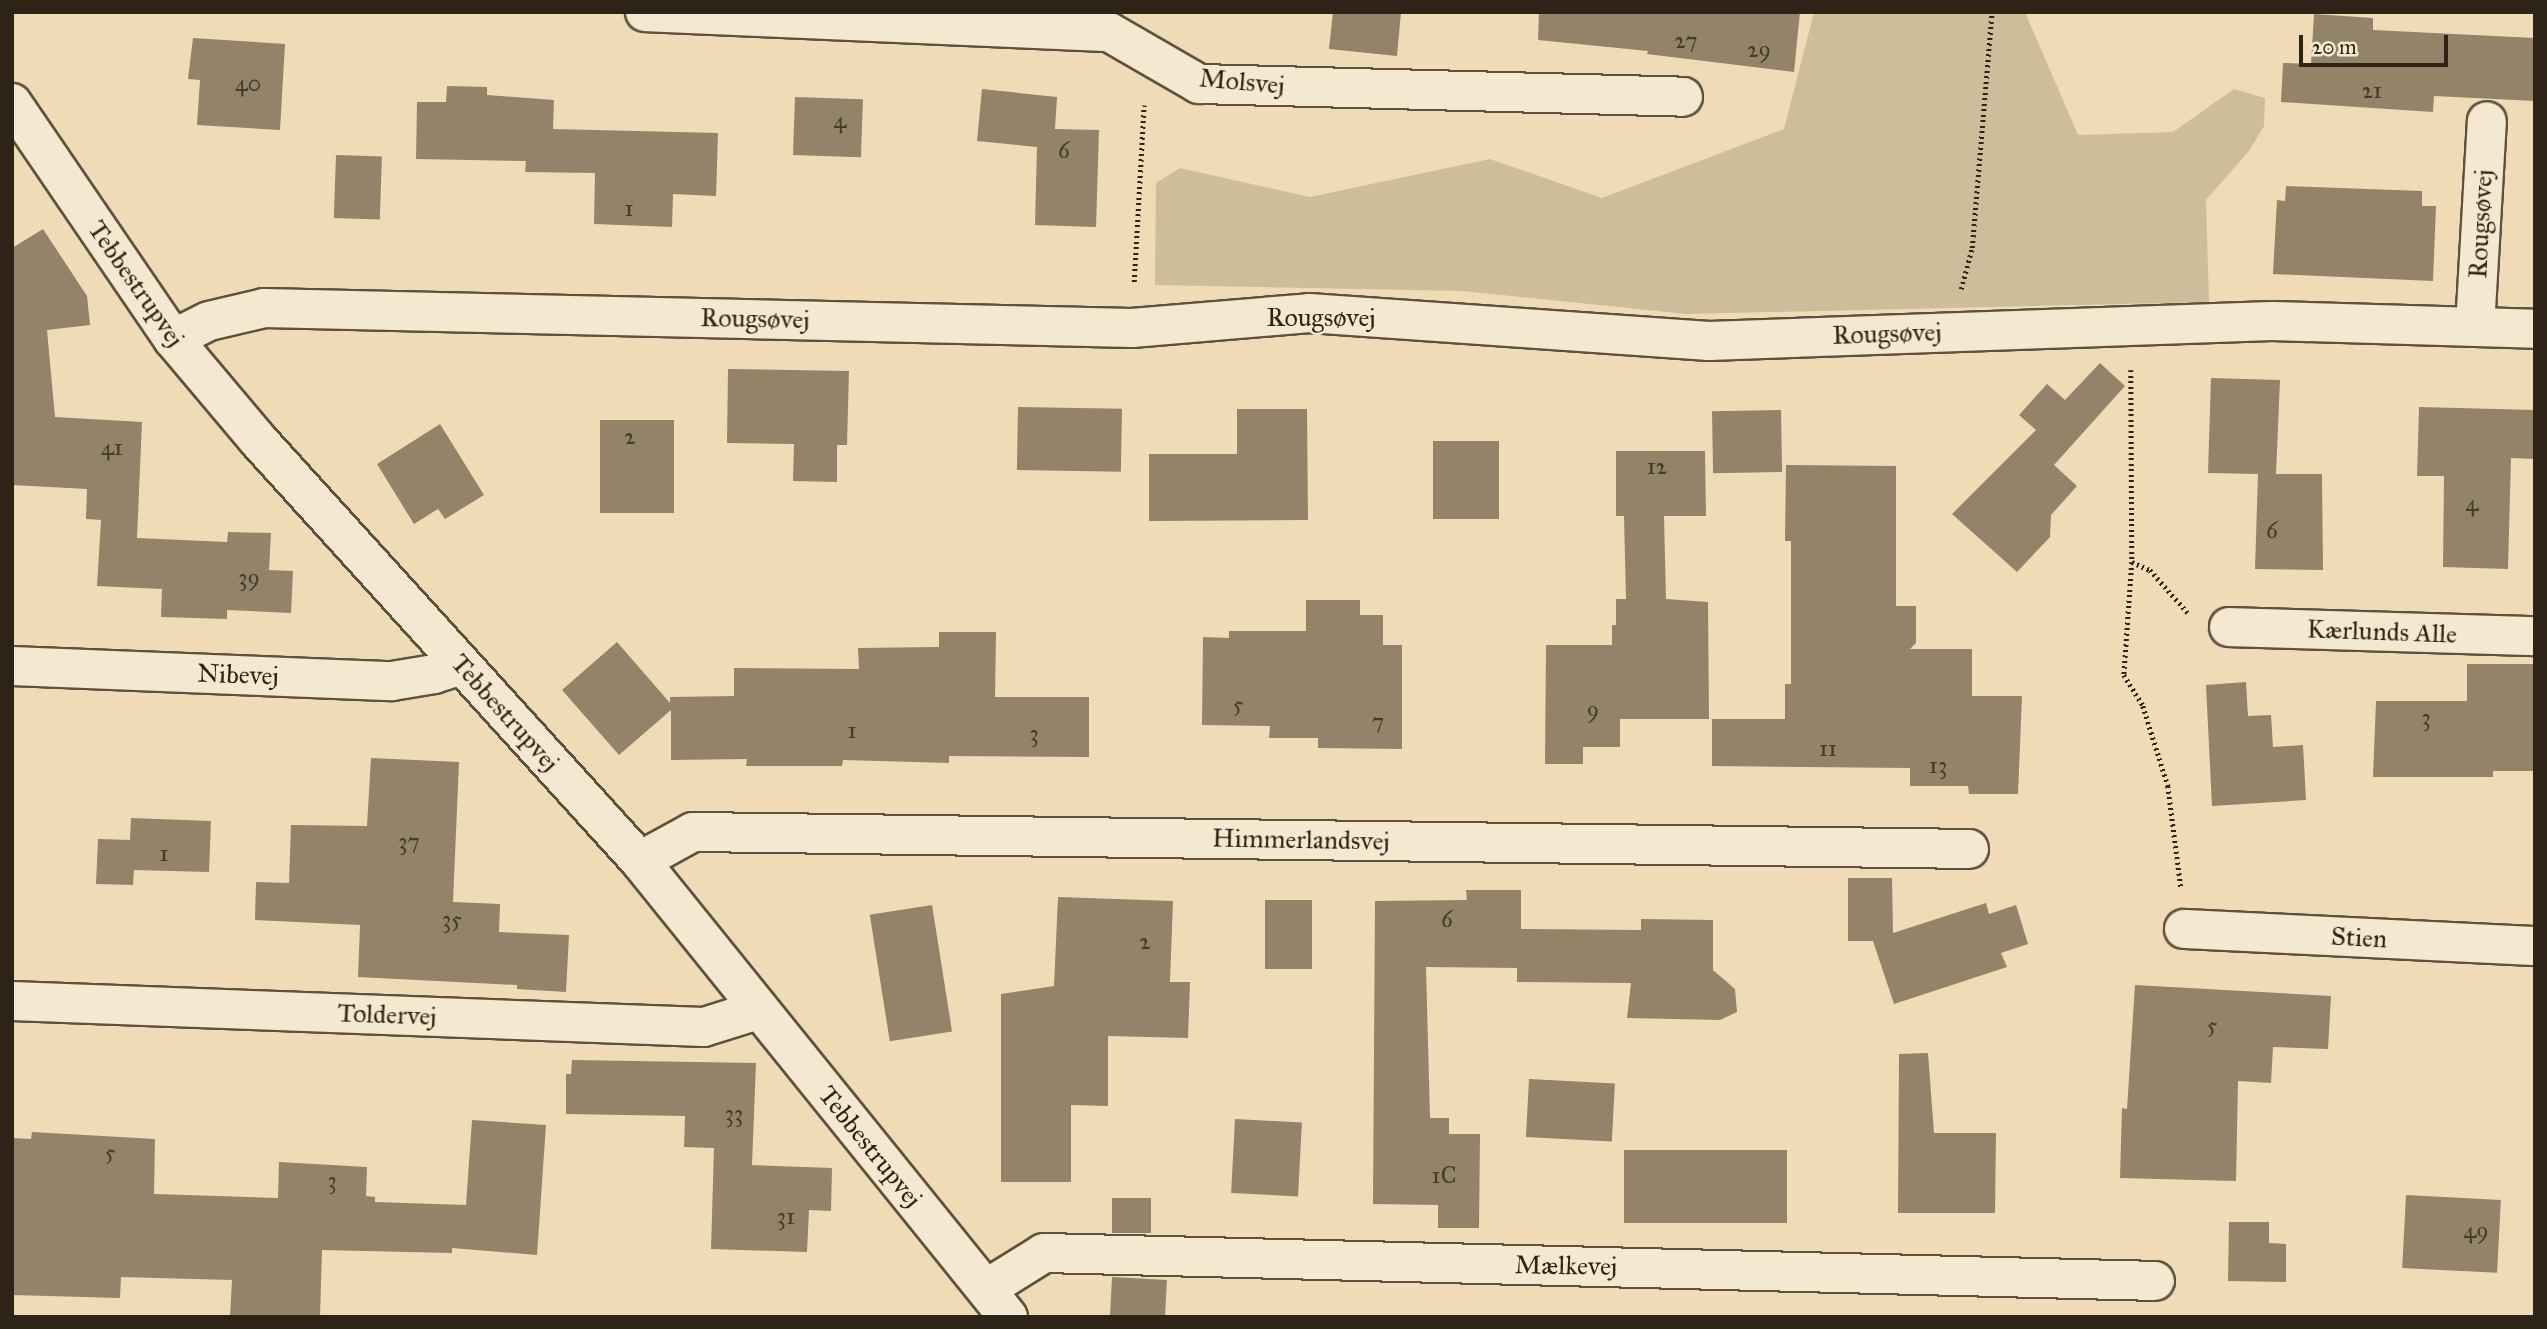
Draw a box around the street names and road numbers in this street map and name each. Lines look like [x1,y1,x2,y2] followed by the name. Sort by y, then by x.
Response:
[1198,63,1286,101] street label: Molsvej
[2463,169,2499,279] street label: Rougsøvej
[81,215,191,353] street label: Tebbestrupvej
[700,302,810,336] street label: Rougsøvej
[1266,302,1376,334] street label: Rougsøvej
[1832,317,1942,351] street label: Rougsøvej
[2306,614,2458,650] street label: Kærlunds Alle
[444,648,566,778] street label: Tebbestrupvej
[197,658,279,692] street label: Nibevej
[1212,823,1390,857] street label: Himmerlandsvej
[2330,921,2388,955] street label: Stien
[337,998,437,1032] street label: Toldervej
[812,1080,928,1214] street label: Tebbestrupvej
[1514,1250,1618,1282] street label: Mælkevej

